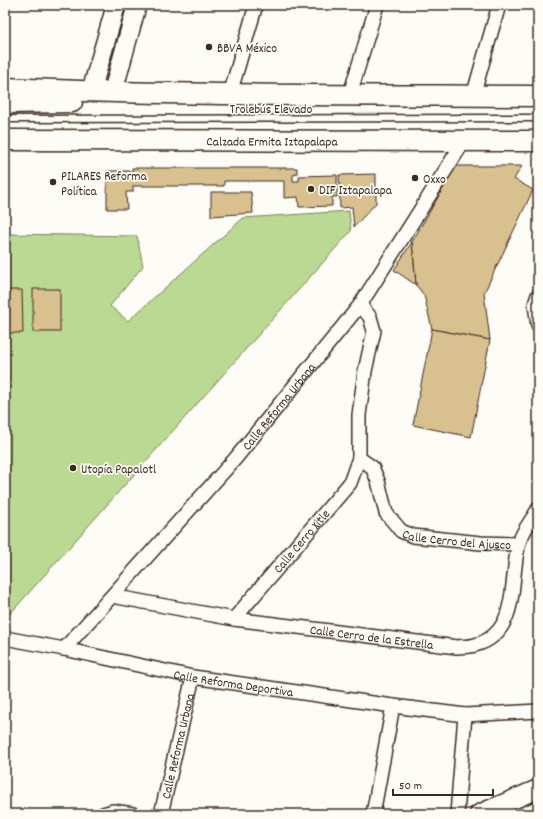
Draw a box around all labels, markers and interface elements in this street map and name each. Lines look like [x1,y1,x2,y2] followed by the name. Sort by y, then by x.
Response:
[217,40,277,59] place label: BBVA México
[204,42,214,52] marker: BBVA México
[230,101,312,120] street label: Trolebús Elevado
[206,133,339,153] street label: Calzada Ermita Iztapalapa
[61,168,147,202] place label: PILARES Reforma Política
[423,171,446,190] place label: Oxxo
[410,173,420,183] marker: Oxxo
[48,177,58,187] marker: PILARES Reforma Política
[319,182,393,201] place label: DIF Iztapalapa
[306,184,316,194] marker: DIF Iztapalapa
[239,359,322,455] street label: Calle Reforma Urbana
[81,461,156,480] place label: Utopía Papalotl
[68,463,78,473] marker: Utopía Papalotl
[270,506,336,578] street label: Calle Cerro Xitle
[399,526,511,556] street label: Calle Cerro del Ajusco
[309,622,435,656] street label: Calle Cerro de la Estrella
[172,666,295,704] street label: Calle Reforma Deportiva
[158,691,201,801] street label: Calle Reforma Urbana
[393,771,493,797] scale bar
[399,778,422,795] text: 50 m

